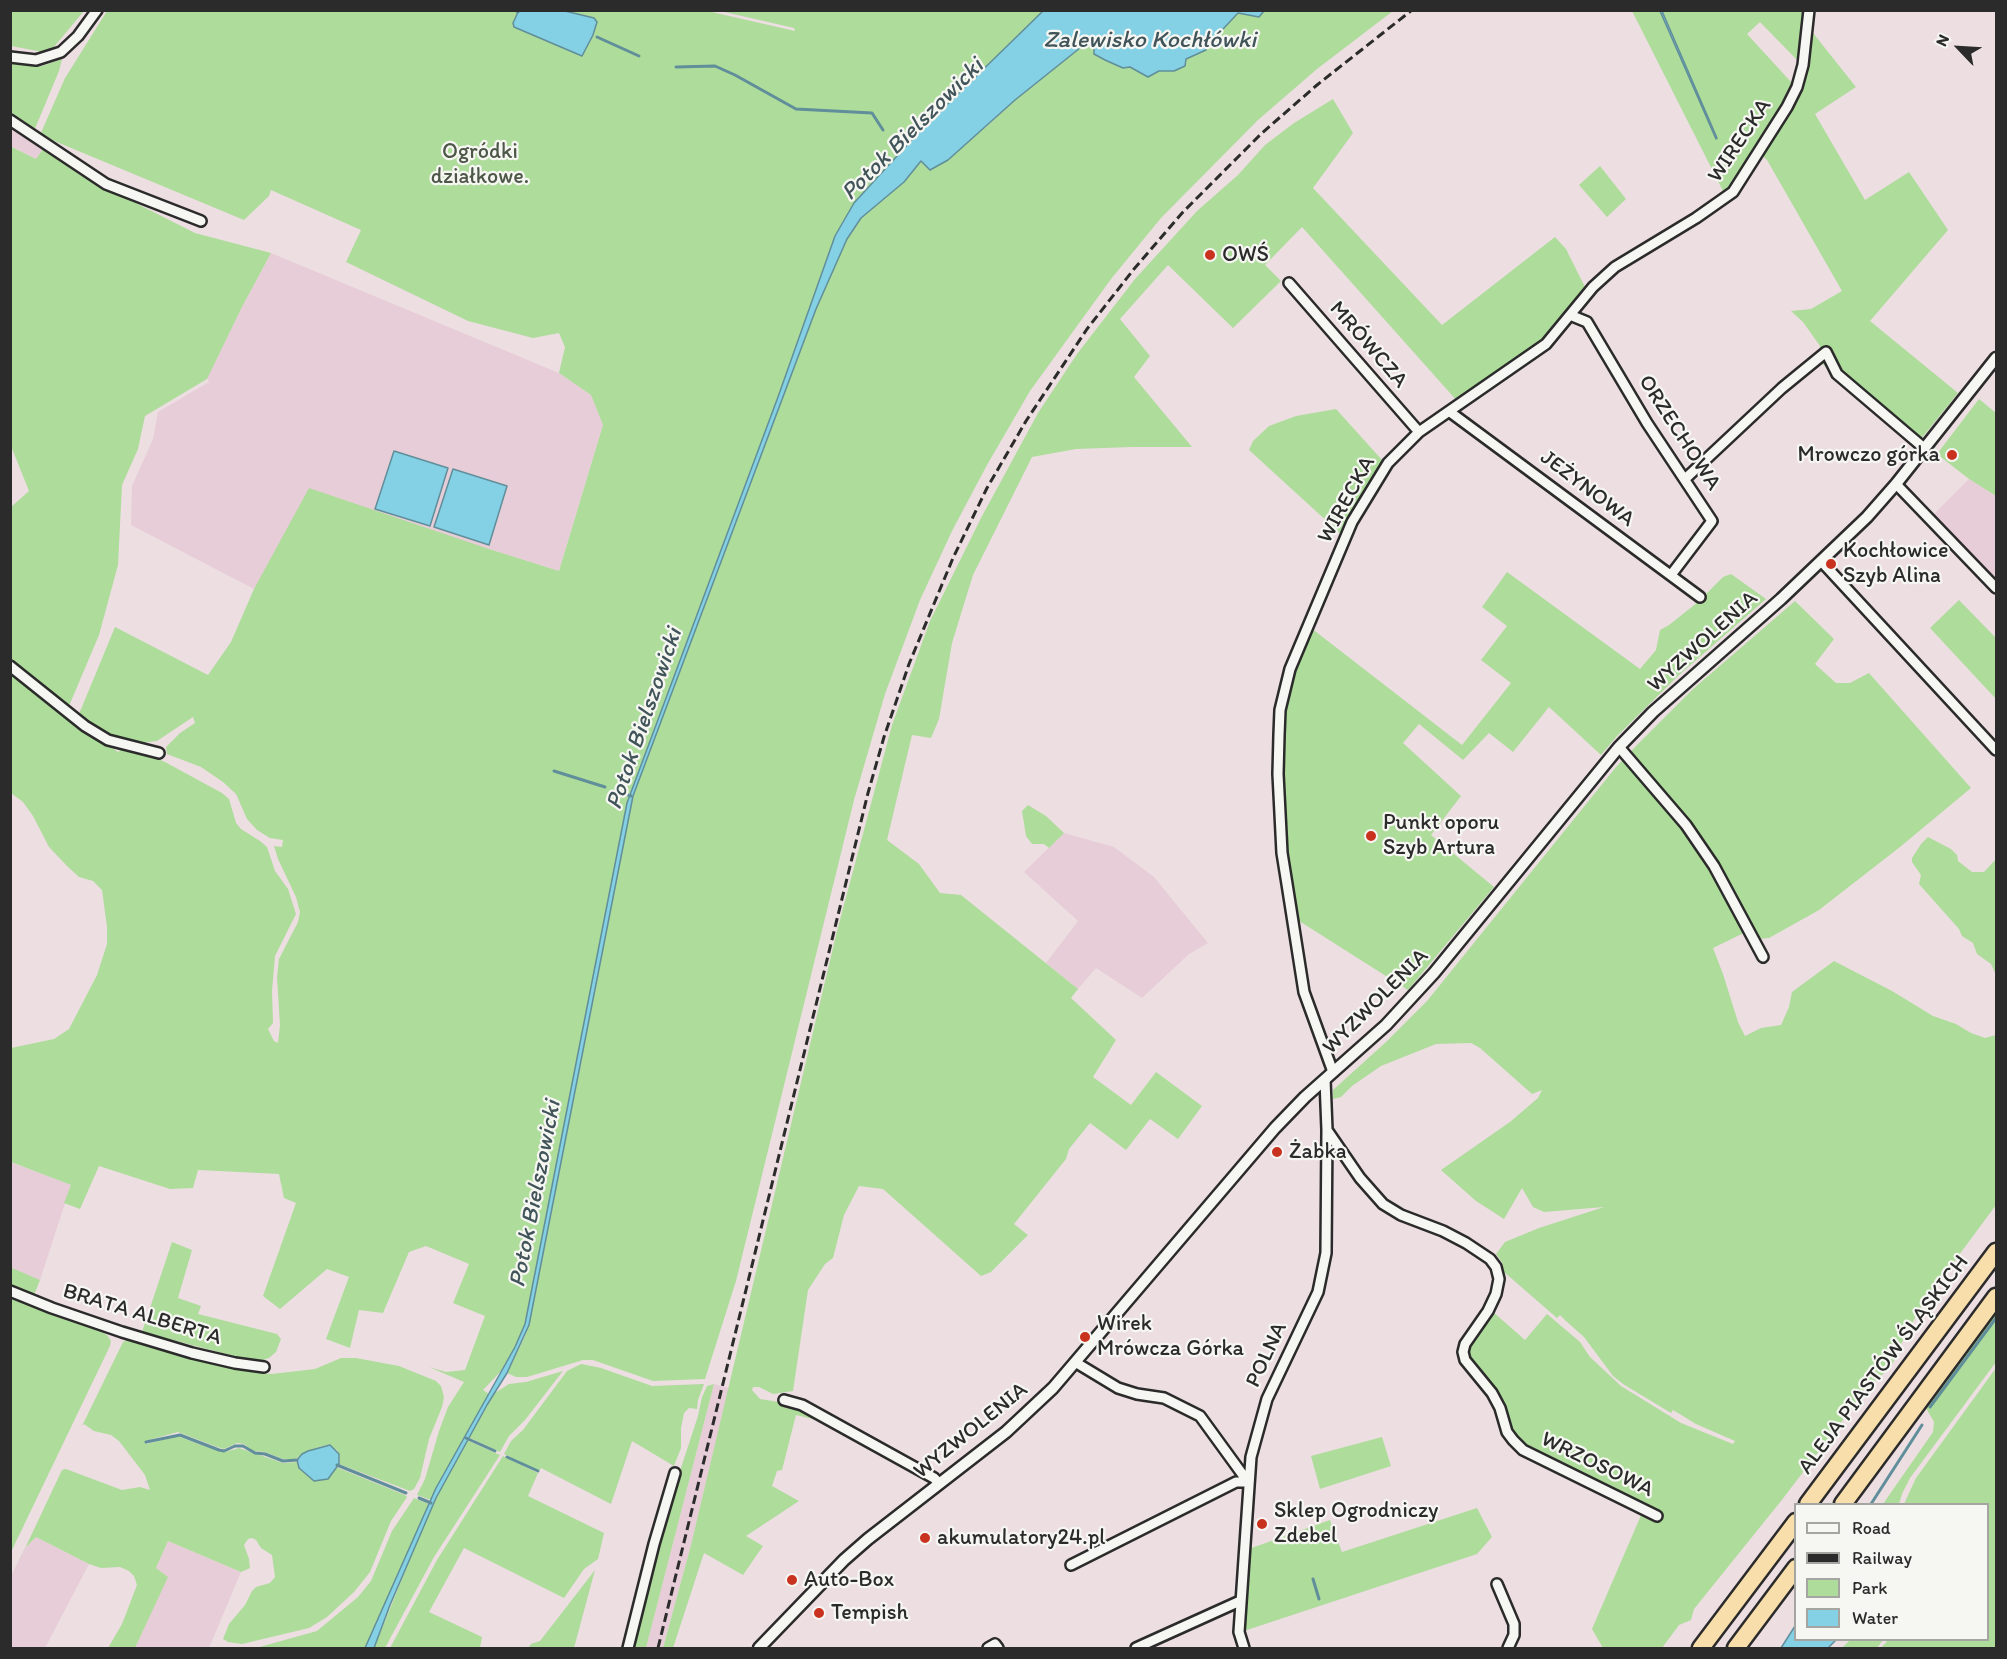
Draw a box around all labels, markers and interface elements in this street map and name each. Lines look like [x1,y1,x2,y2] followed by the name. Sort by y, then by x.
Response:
[1929,18,1989,78] north arrow
[1044,27,1256,55] water label: Zalewisko Kochłówki
[1931,31,1953,49] text: N
[836,53,990,207] water label: Potok Bielszowicki
[1702,94,1778,188] street label: WIRECKA
[431,139,529,190] park label: Ogródki działkowe.
[1222,242,1269,268] place label: OWŚ
[1203,248,1217,262] marker: OWŚ
[1323,296,1413,394] street label: MRÓWCZA
[1632,370,1726,496] street label: ORZECHOWA
[1797,442,1940,468] place label: Mrowczo górka
[1534,445,1640,533] street label: JEŻYNOWA
[1945,448,1959,462] marker: Mrowczo górka
[1312,452,1382,548] street label: WIRECKA
[1843,538,1949,590] place label: Kochłowice Szyb Alina
[1824,557,1838,571] marker: Kochłowice Szyb Alina
[1642,586,1764,698] street label: WYZWOLENIA
[600,625,690,813] water label: Potok Bielszowicki
[1383,810,1499,861] place label: Punkt oporu Szyb Artura
[1364,829,1378,843] marker: Punkt oporu Szyb Artura
[1318,944,1434,1060] street label: WYZWOLENIA
[504,1098,568,1290] water label: Potok Bielszowicki
[1289,1139,1346,1165] place label: Żabka
[1270,1145,1284,1159] marker: Żabka
[1793,1250,1975,1480] street label: ALEJA PIASTÓW ŚLĄSKICH
[59,1278,225,1352] street label: BRATA ALBERTA
[1097,1311,1244,1362] place label: Wirek Mrówcza Górka
[1241,1318,1293,1392] street label: POLNA
[1078,1330,1092,1344] marker: Wirek Mrówcza Górka
[909,1377,1033,1485] street label: WYZWOLENIA
[1536,1426,1658,1504] street label: WRZOSOWA
[1274,1498,1438,1550] place label: Sklep Ogrodniczy Zdebel
[1794,1503,1989,1641] legend
[1255,1517,1269,1531] marker: Sklep Ogrodniczy Zdebel
[1852,1517,1891,1539] text: Road
[937,1525,1106,1551] place label: akumulatory24.pl
[918,1531,932,1545] marker: akumulatory24.pl
[1852,1547,1912,1569] text: Railway
[804,1567,894,1593] place label: Auto-Box
[785,1573,799,1587] marker: Auto-Box
[1852,1577,1887,1599] text: Park
[831,1600,908,1626] place label: Tempish
[812,1606,826,1620] marker: Tempish
[1852,1607,1898,1629] text: Water

